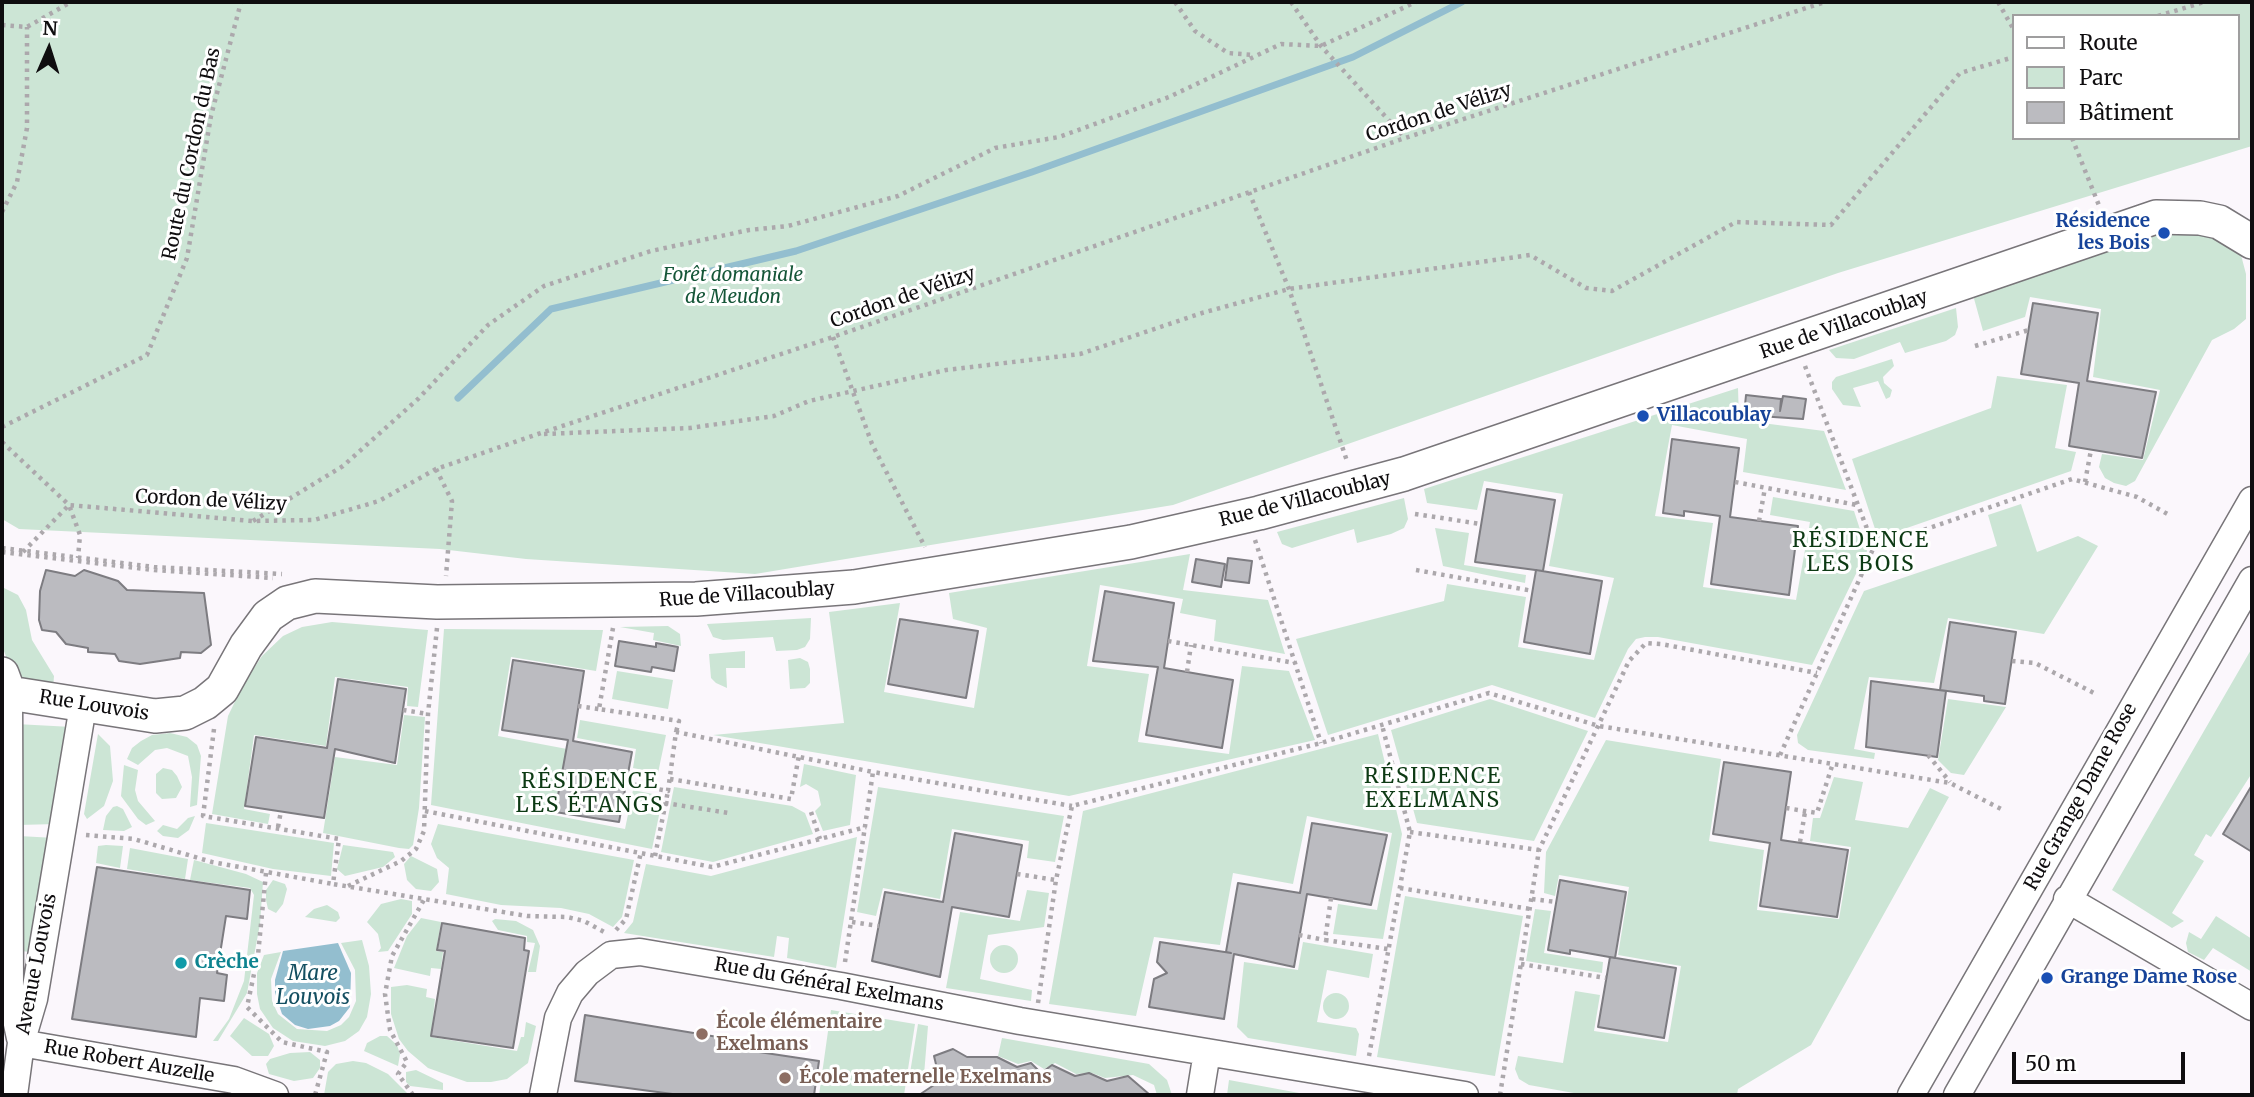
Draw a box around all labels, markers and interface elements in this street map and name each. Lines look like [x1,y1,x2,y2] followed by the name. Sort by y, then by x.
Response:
[14,14,84,84] north arrow
[2012,14,2240,140] legend
[42,16,58,40] text: N
[2079,29,2137,56] text: Route
[158,46,226,262] street label: Route du Cordon du Bas
[2079,64,2123,91] text: Parc
[1363,79,1515,147] street label: Cordon de Vélizy
[2079,99,2173,126] text: Bâtiment
[2055,211,2150,255] place label: Résidence les Bois
[2156,225,2172,241] marker: Résidence les Bois
[828,263,978,333] street label: Cordon de Vélizy
[663,265,803,309] park label: Forêt domaniale de Meudon
[1757,286,1931,364] street label: Rue de Villacoublay
[1657,405,1771,427] place label: Villacoublay
[1635,408,1651,424] marker: Villacoublay
[1217,468,1393,532] street label: Rue de Villacoublay
[135,486,287,516] street label: Cordon de Vélizy
[1793,528,1929,578] district label: RÉSIDENCE LES BOIS
[658,577,836,613] street label: Rue de Villacoublay
[37,686,151,726] street label: Rue Louvois
[2020,699,2142,895] street label: Rue Grange Dame Rose
[1365,764,1501,814] district label: RÉSIDENCE EXELMANS
[517,769,663,819] district label: RÉSIDENCE LES ÉTANGS
[12,892,62,1036] street label: Avenue Louvois
[195,952,259,974] place label: Crèche
[712,954,946,1016] street label: Rue du Général Exelmans
[173,955,189,971] marker: Crèche
[276,961,350,1011] water label: Mare Louvois
[2061,967,2237,989] place label: Grange Dame Rose
[2039,970,2055,986] marker: Grange Dame Rose
[716,1012,882,1056] place label: École élémentaire Exelmans
[694,1026,710,1042] marker: École élémentaire Exelmans
[42,1036,216,1088] street label: Rue Robert Auzelle
[2016,1038,2189,1082] scale bar
[2025,1050,2076,1077] text: 50 m
[799,1067,1052,1089] place label: École maternelle Exelmans
[777,1070,793,1086] marker: École maternelle Exelmans

